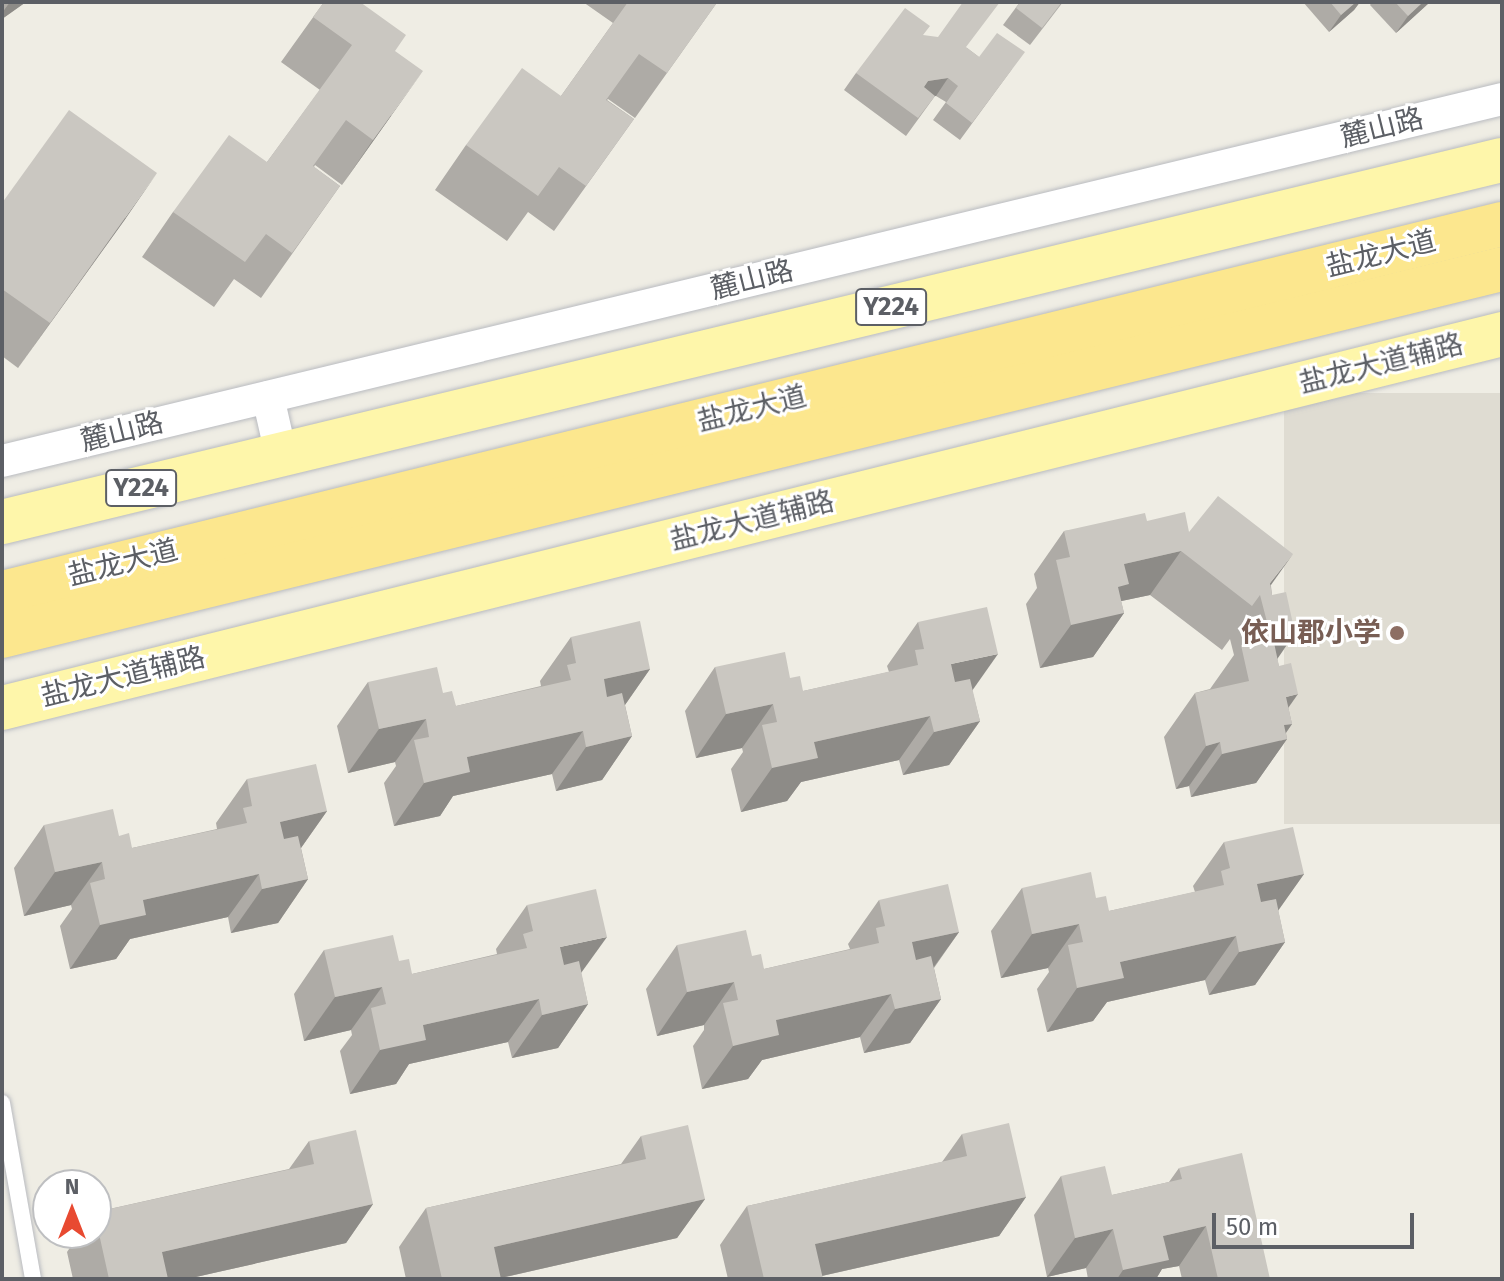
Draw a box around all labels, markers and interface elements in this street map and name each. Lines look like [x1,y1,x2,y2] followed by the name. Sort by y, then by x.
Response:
[1337,102,1427,154] street label: 麓山路
[1323,224,1439,284] street label: 盐龙大道
[707,254,797,306] street label: 麓山路
[855,285,927,329] road number: Y224
[1295,327,1467,401] street label: 盐龙大道辅路
[694,379,810,439] street label: 盐龙大道
[77,406,167,458] street label: 麓山路
[105,466,177,510] road number: Y224
[666,484,838,558] street label: 盐龙大道辅路
[65,533,181,593] street label: 盐龙大道
[1241,616,1381,650] place label: 依山郡小学
[1388,624,1406,642] marker: 依山郡小学
[37,640,209,714] street label: 盐龙大道辅路
[32,1169,112,1249] north arrow
[65,1173,79,1200] text: N
[1216,1197,1418,1247] scale bar
[1226,1213,1278,1241] text: 50 m

